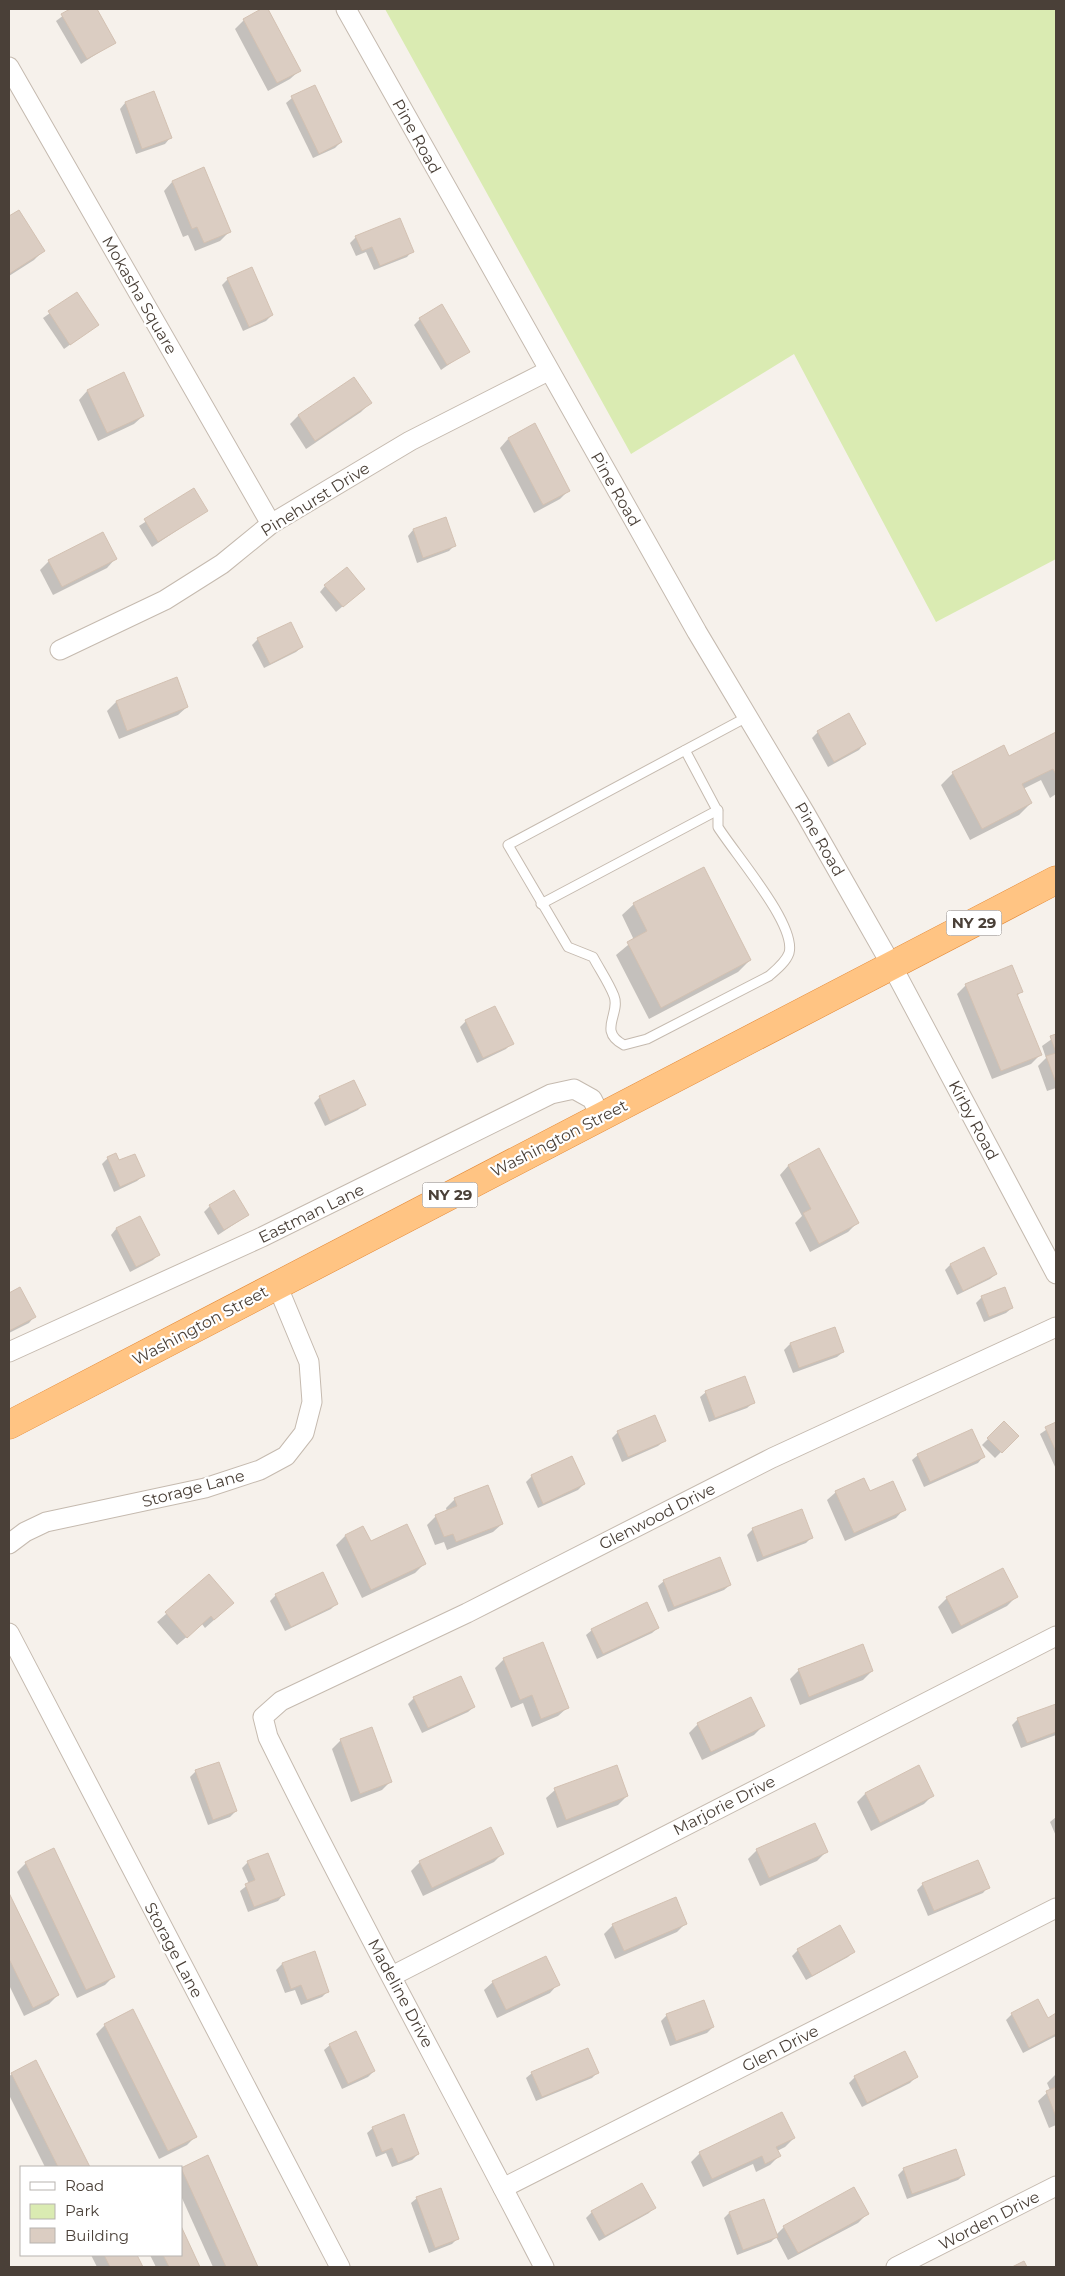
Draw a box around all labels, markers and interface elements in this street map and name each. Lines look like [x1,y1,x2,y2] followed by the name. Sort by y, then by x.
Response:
[388,96,445,177] street label: Pine Road
[98,233,181,358] street label: Mokasha Square
[587,449,644,530] street label: Pine Road
[257,458,373,541] street label: Pinehurst Drive
[791,799,848,880] street label: Pine Road
[946,910,1002,936] road number: NY 29
[945,1077,1002,1163] street label: Kirby Road
[488,1096,631,1181] street label: Washington Street
[255,1180,367,1247] street label: Eastman Lane
[422,1182,478,1208] road number: NY 29
[129,1281,272,1369] street label: Washington Street
[140,1466,247,1511] street label: Storage Lane
[596,1479,718,1554] street label: Glenwood Drive
[670,1772,778,1839] street label: Marjorie Drive
[140,1899,207,2001] street label: Storage Lane
[364,1936,437,2051] street label: Madeline Drive
[739,2021,822,2076] street label: Glen Drive
[20,2166,182,2256] legend
[65,2176,104,2195] text: Road
[936,2187,1043,2254] street label: Worden Drive
[65,2201,99,2220] text: Park
[65,2226,129,2245] text: Building

